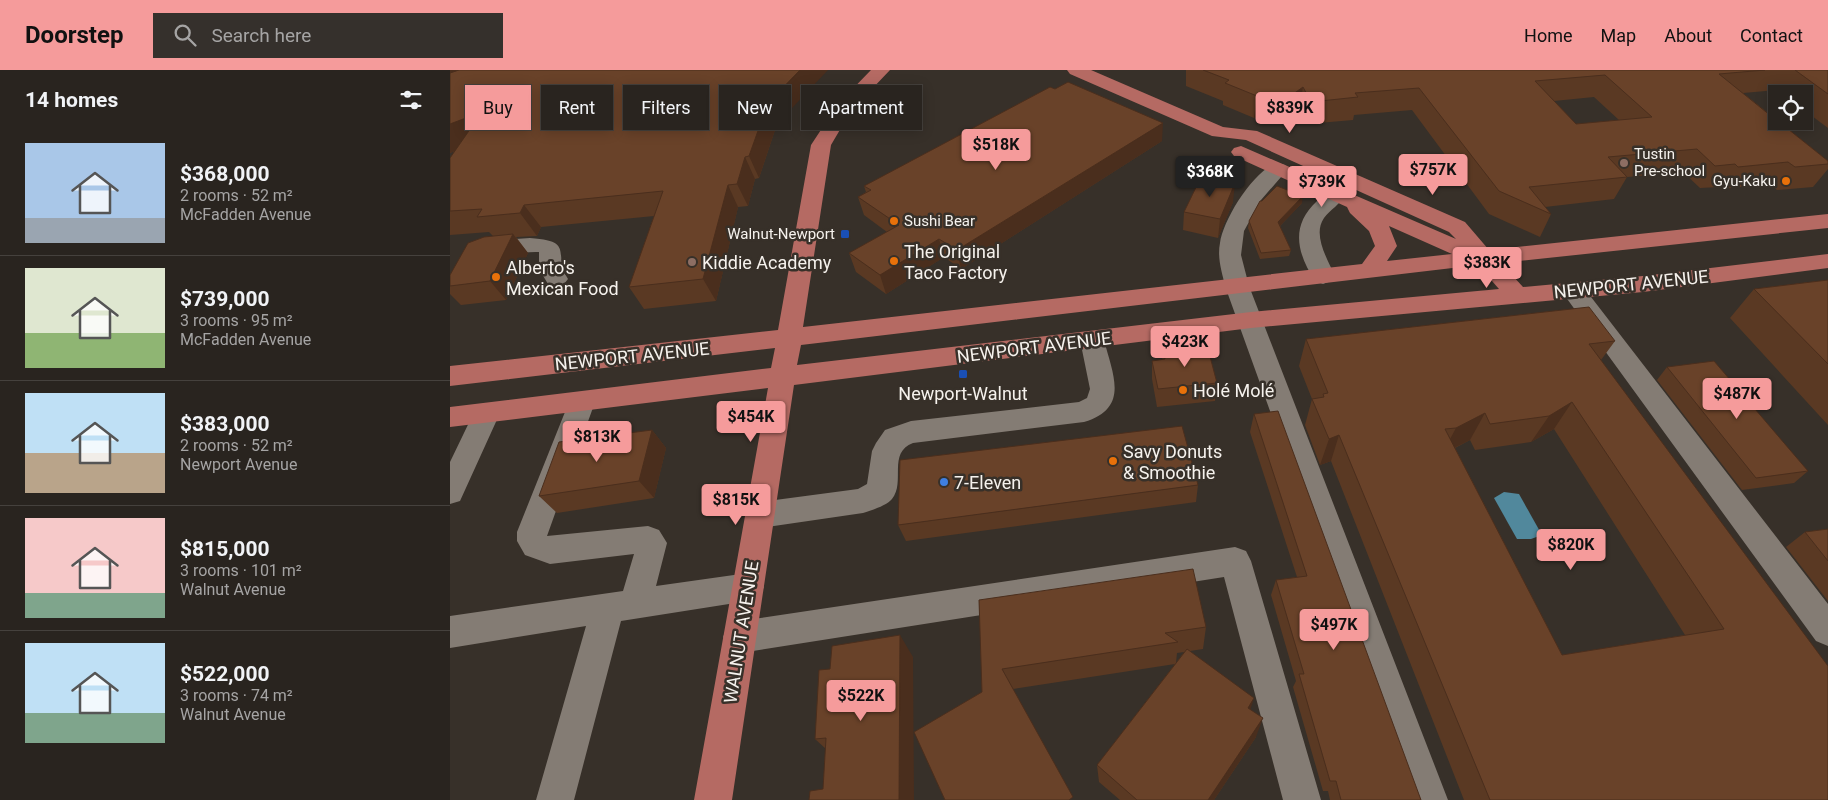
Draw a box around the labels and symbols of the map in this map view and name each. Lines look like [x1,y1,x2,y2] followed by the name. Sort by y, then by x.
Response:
[1255,92,1325,134] pin: $839K
[961,128,1031,171] pin: $518K
[1634,145,1705,180] place label: Tustin Pre-school
[1398,154,1468,196] pin: $757K
[1175,156,1245,198] pin: $368K
[1618,157,1630,169] marker: Tustin Pre-school
[1287,166,1357,208] pin: $739K
[1713,172,1776,190] place label: Gyu-Kaku
[1780,175,1792,187] marker: Gyu-Kaku
[904,212,975,230] place label: Sushi Bear
[888,215,900,227] marker: Sushi Bear
[727,225,835,243] place label: Walnut-Newport
[839,228,851,240] marker: Walnut-Newport
[904,241,1008,283] place label: The Original Taco Factory
[1452,246,1522,289] pin: $383K
[702,252,832,273] place label: Kiddie Academy
[888,255,900,267] marker: The Original Taco Factory
[686,256,698,268] marker: Kiddie Academy
[506,257,619,299] place label: Alberto's Mexican Food
[1553,265,1709,303] street label: NEWPORT AVENUE
[490,271,502,283] marker: Alberto's Mexican Food
[1150,326,1220,368] pin: $423K
[956,327,1112,367] street label: NEWPORT AVENUE
[554,337,710,375] street label: NEWPORT AVENUE
[957,368,969,380] marker: Newport-Walnut
[1702,378,1772,420] pin: $487K
[1193,380,1274,401] place label: Holé Molé
[898,383,1028,404] place label: Newport-Walnut
[1177,384,1189,396] marker: Holé Molé
[716,400,786,443] pin: $454K
[562,420,632,463] pin: $813K
[1123,441,1222,483] place label: Savy Donuts & Smoothie
[1107,455,1119,467] marker: Savy Donuts & Smoothie
[954,472,1021,493] place label: 7-Eleven
[938,476,950,488] marker: 7-Eleven
[701,484,771,526] pin: $815K
[1536,528,1606,571] pin: $820K
[719,559,763,705] street label: WALNUT AVENUE
[1299,608,1369,651] pin: $497K
[826,680,896,722] pin: $522K

